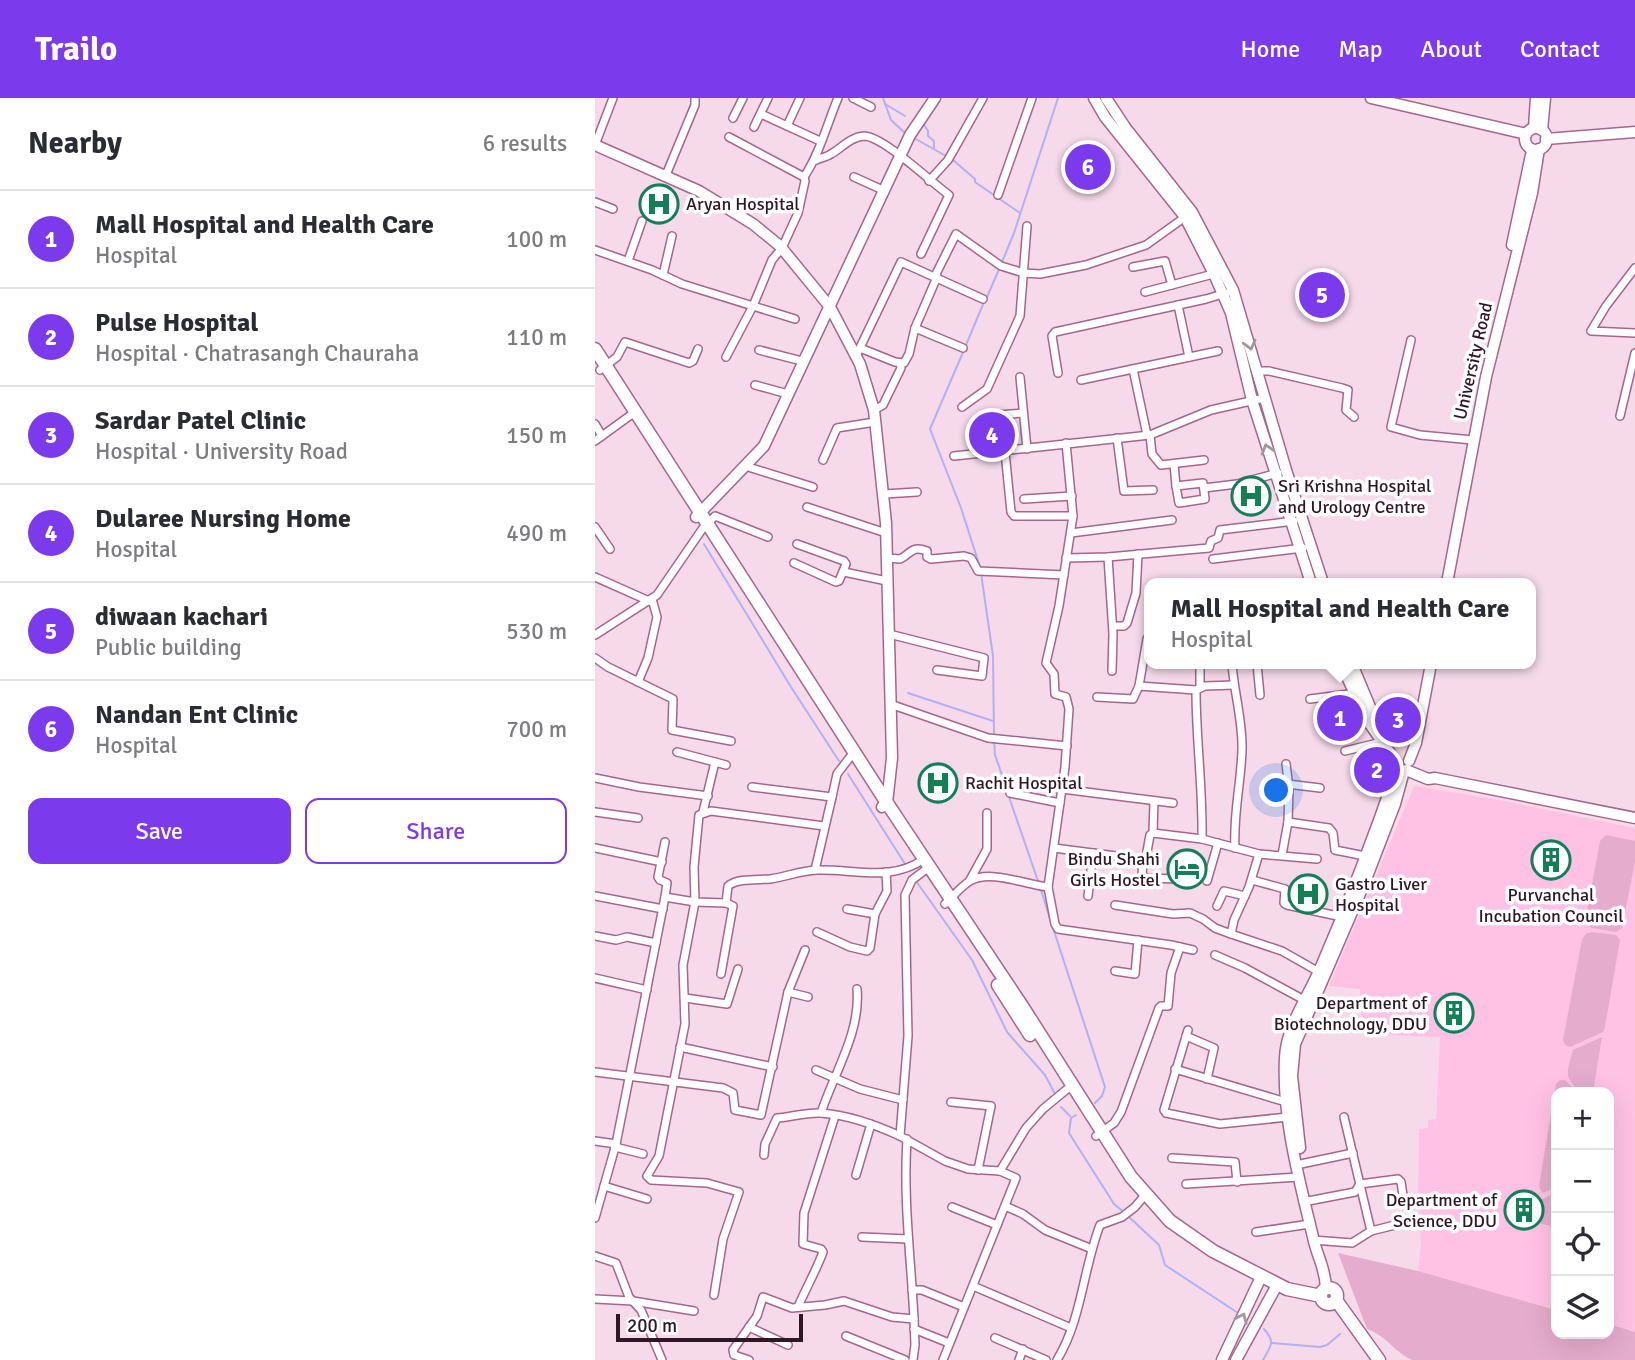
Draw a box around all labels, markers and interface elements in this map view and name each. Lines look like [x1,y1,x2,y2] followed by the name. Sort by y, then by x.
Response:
[35,29,117,70] text: Trailo
[1240,34,1300,64] text: Home
[1338,34,1383,64] text: Map
[1421,34,1482,64] text: About
[1520,34,1600,64] text: Contact
[28,125,122,162] text: Nearby
[483,129,567,158] text: 6 results
[1065,141,1111,193] pin: 6
[638,183,680,225] hospital icon: Aryan Hospital
[686,193,800,215] place label: Aryan Hospital
[95,209,434,241] text: Mall Hospital and Health Care
[45,225,57,254] text: 1
[506,225,567,254] text: 100 m
[95,241,177,270] text: Hospital
[1299,269,1345,321] pin: 5
[1449,300,1497,422] street label: University Road
[95,307,258,339] text: Pulse Hospital
[45,323,57,352] text: 2
[506,323,567,352] text: 110 m
[95,339,419,368] text: Hospital · Chatrasangh Chauraha
[1242,339,1256,351] one-way arrow
[95,405,306,437] text: Sardar Patel Clinic
[969,409,1015,461] pin: 4
[45,421,57,450] text: 3
[506,421,567,450] text: 150 m
[95,437,348,466] text: Hospital · University Road
[1260,443,1275,455] one-way arrow
[1230,475,1272,517] hospital icon: Sri Krishna Hospital and Urology Centre
[1278,475,1431,518] place label: Sri Krishna Hospital and Urology Centre
[95,503,351,535] text: Dularee Nursing Home
[45,519,57,548] text: 4
[506,519,567,548] text: 490 m
[95,535,177,564] text: Hospital
[1144,578,1536,669] popup
[1171,593,1509,625] text: Mall Hospital and Health Care
[95,601,268,633] text: diwaan kachari
[45,617,57,646] text: 5
[506,617,567,646] text: 530 m
[1171,625,1253,654] text: Hospital
[95,633,242,662] text: Public building
[1317,692,1363,744] pin: 1
[1375,694,1421,746] pin: 3
[95,699,298,731] text: Nandan Ent Clinic
[45,715,57,744] text: 6
[506,715,567,744] text: 700 m
[95,731,177,760] text: Hospital
[1354,744,1400,796] pin: 2
[917,762,959,804] hospital icon: Rachit Hospital
[965,772,1082,794] place label: Rachit Hospital
[1259,773,1293,807] your location
[28,798,291,864] button: Save
[305,798,567,864] button: Share
[1530,839,1572,881] building icon: Purvanchal Incubation Council
[1067,848,1160,891] place label: Bindu Shahi Girls Hostel
[1166,848,1208,890] hotel icon: Bindu Shahi Girls Hostel
[1287,873,1329,915] hospital icon: Gastro Liver Hospital
[1335,873,1427,916] place label: Gastro Liver Hospital
[1479,884,1623,927] place label: Purvanchal Incubation Council
[1274,992,1428,1035] place label: Department of Biotechnology, DDU
[1433,992,1475,1034] building icon: Department of Biotechnology, DDU
[1551,1087,1614,1339] map controls
[1551,1087,1614,1150] button: +
[1551,1150,1614,1213] button: −
[1386,1189,1498,1232] place label: Department of Science, DDU
[1503,1189,1545,1231] building icon: Department of Science, DDU
[1551,1213,1614,1276] button: locate
[1551,1276,1614,1339] button: layers
[616,1311,803,1343] scale bar
[1234,1313,1248,1326] one-way arrow
[627,1314,677,1338] text: 200 m

